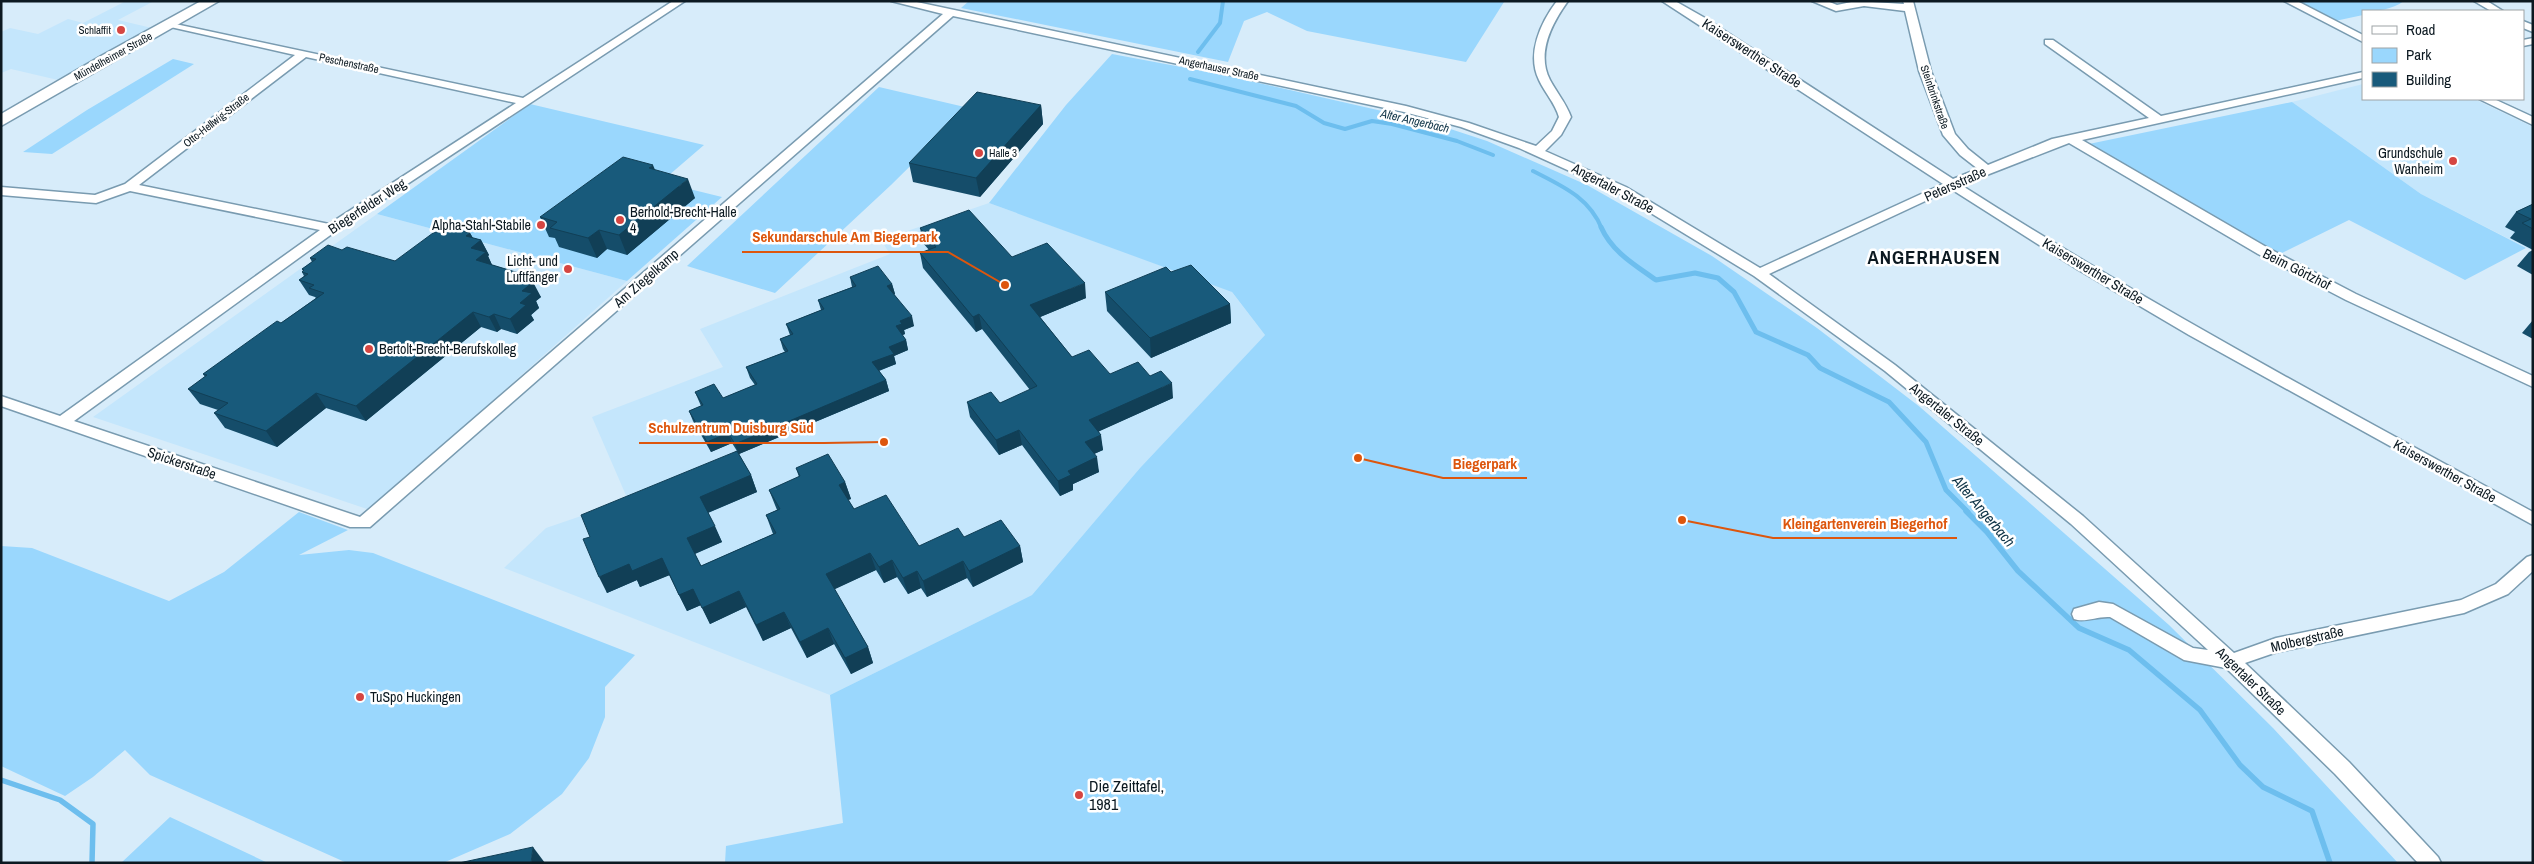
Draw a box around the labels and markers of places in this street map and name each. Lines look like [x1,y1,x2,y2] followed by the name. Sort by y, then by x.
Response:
[79,23,111,37] place label: Schlaffit
[115,24,127,36] marker: Schlaffit
[2378,144,2443,178] place label: Grundschule Wanheim
[989,146,1017,160] place label: Halle 3
[973,147,985,159] marker: Halle 3
[2447,155,2459,167] marker: Grundschule Wanheim
[630,203,737,237] place label: Berhold-Brecht-Halle 4
[614,214,626,226] marker: Berhold-Brecht-Halle 4
[431,216,531,234] place label: Alpha-Stahl-Stabile
[535,219,547,231] marker: Alpha-Stahl-Stabile
[742,222,948,252] callout: Sekundarschule Am Biegerpark
[506,252,558,286] place label: Licht- und Luftfänger
[562,263,574,275] marker: Licht- und Luftfänger
[379,340,517,358] place label: Bertolt-Brecht-Berufskolleg
[363,343,375,355] marker: Bertolt-Brecht-Berufskolleg
[639,413,824,443] callout: Schulzentrum Duisburg Süd
[1443,448,1527,478] callout: Biegerpark
[1773,508,1957,538] callout: Kleingartenverein Biegerhof
[370,688,461,706] place label: TuSpo Huckingen
[354,691,366,703] marker: TuSpo Huckingen
[1089,775,1164,815] place label: Die Zeittafel, 1981
[1073,789,1085,801] marker: Die Zeittafel, 1981

